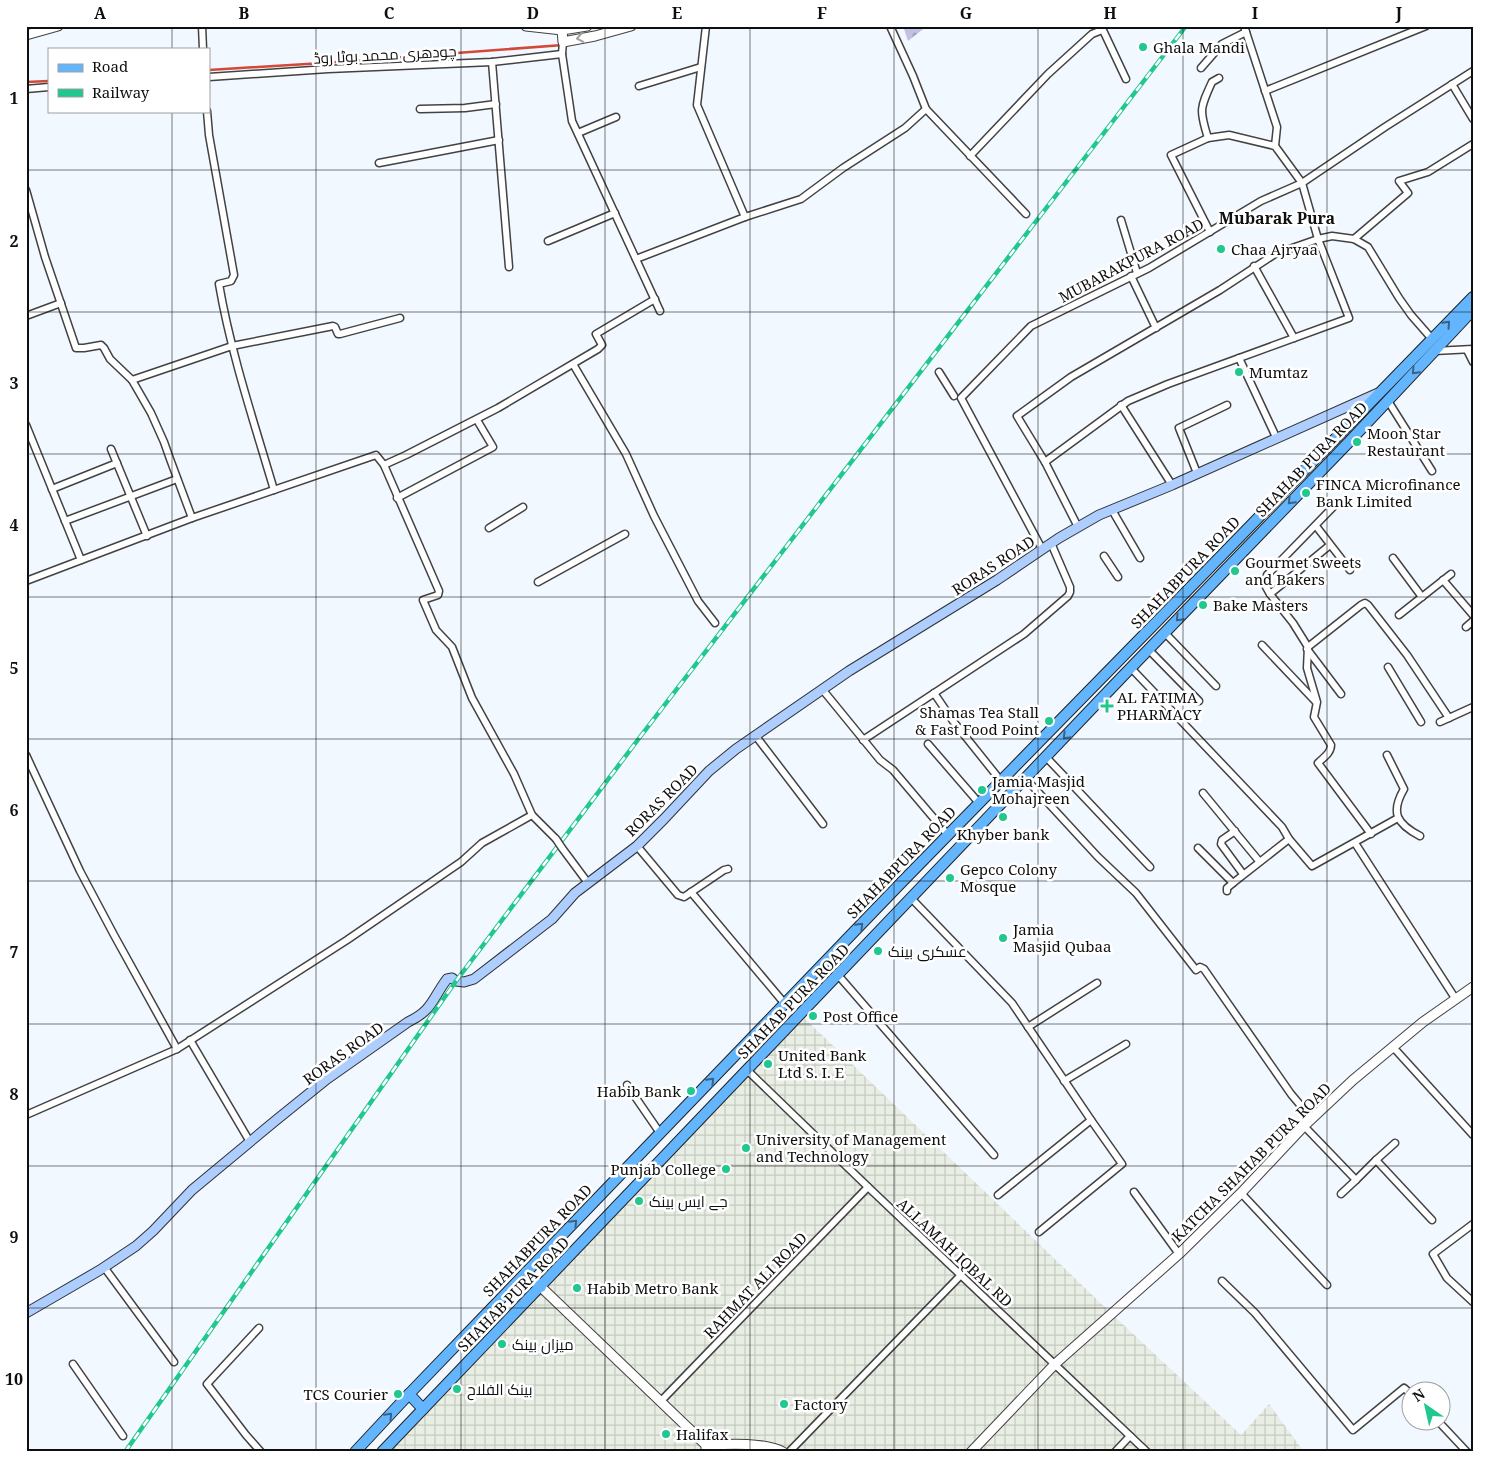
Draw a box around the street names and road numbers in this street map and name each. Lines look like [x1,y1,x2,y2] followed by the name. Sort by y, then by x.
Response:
[313,40,457,69] street label: چودھری محمد بوٹا روڈ
[1055,213,1207,307] street label: MUBARAKPURA ROAD
[1251,397,1371,521] street label: SHAHAB PURA ROAD
[1126,511,1244,633] street label: SHAHABPURA ROAD
[948,531,1038,599] street label: RORAS ROAD
[620,759,702,841] street label: RORAS ROAD
[842,801,960,923] street label: SHAHABPURA ROAD
[733,939,853,1063] street label: SHAHAB PURA ROAD
[299,1017,387,1089] street label: RORAS ROAD
[1167,1078,1335,1246] street label: KATCHA SHAHAB PURA ROAD
[478,1179,596,1301] street label: SHAHABPURA ROAD
[893,1193,1017,1311] street label: ALLAMAH IQBAL RD
[699,1228,811,1342] street label: RAHMAT ALI ROAD
[453,1232,573,1356] street label: SHAHAB PURA ROAD

